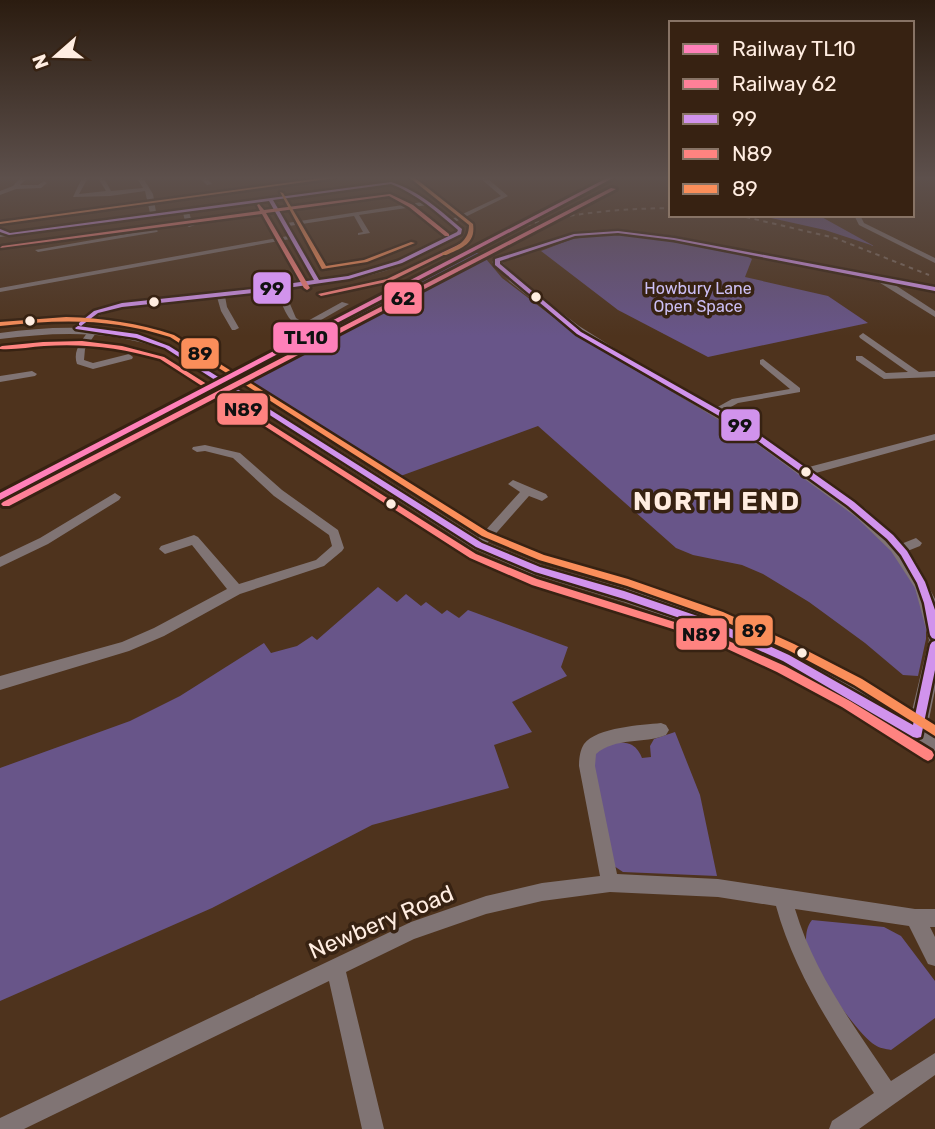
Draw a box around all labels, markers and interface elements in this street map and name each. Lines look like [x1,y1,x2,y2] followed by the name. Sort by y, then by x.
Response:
[21,21,91,91] north arrow
[669,21,914,217] legend
[732,36,856,61] text: Railway TL10
[27,51,54,72] text: N
[732,71,837,96] text: Railway 62
[732,106,757,131] text: 99
[732,141,772,166] text: N89
[732,176,758,201] text: 89
[252,271,292,305] line badge: 99
[260,277,284,300] text: 99
[644,279,752,316] park label: Howbury Lane Open Space
[383,281,423,315] line badge: 62
[391,287,415,310] text: 62
[529,290,543,304] unlabelled marker
[147,295,161,309] unlabelled marker
[23,314,37,328] unlabelled marker
[272,321,339,354] line badge: TL10
[284,326,328,349] text: TL10
[180,337,220,370] line badge: 89
[187,342,213,365] text: 89
[216,392,269,426] line badge: N89
[224,398,262,421] text: N89
[720,408,761,442] line badge: 99
[728,414,752,437] text: 99
[799,465,813,479] unlabelled marker
[633,486,801,517] district label: NORTH END
[384,497,398,511] unlabelled marker
[734,614,774,647] line badge: 89
[675,617,728,651] line badge: N89
[741,619,767,642] text: 89
[682,623,720,646] text: N89
[795,646,809,660] unlabelled marker
[304,879,458,965] street label: Newbery Road

